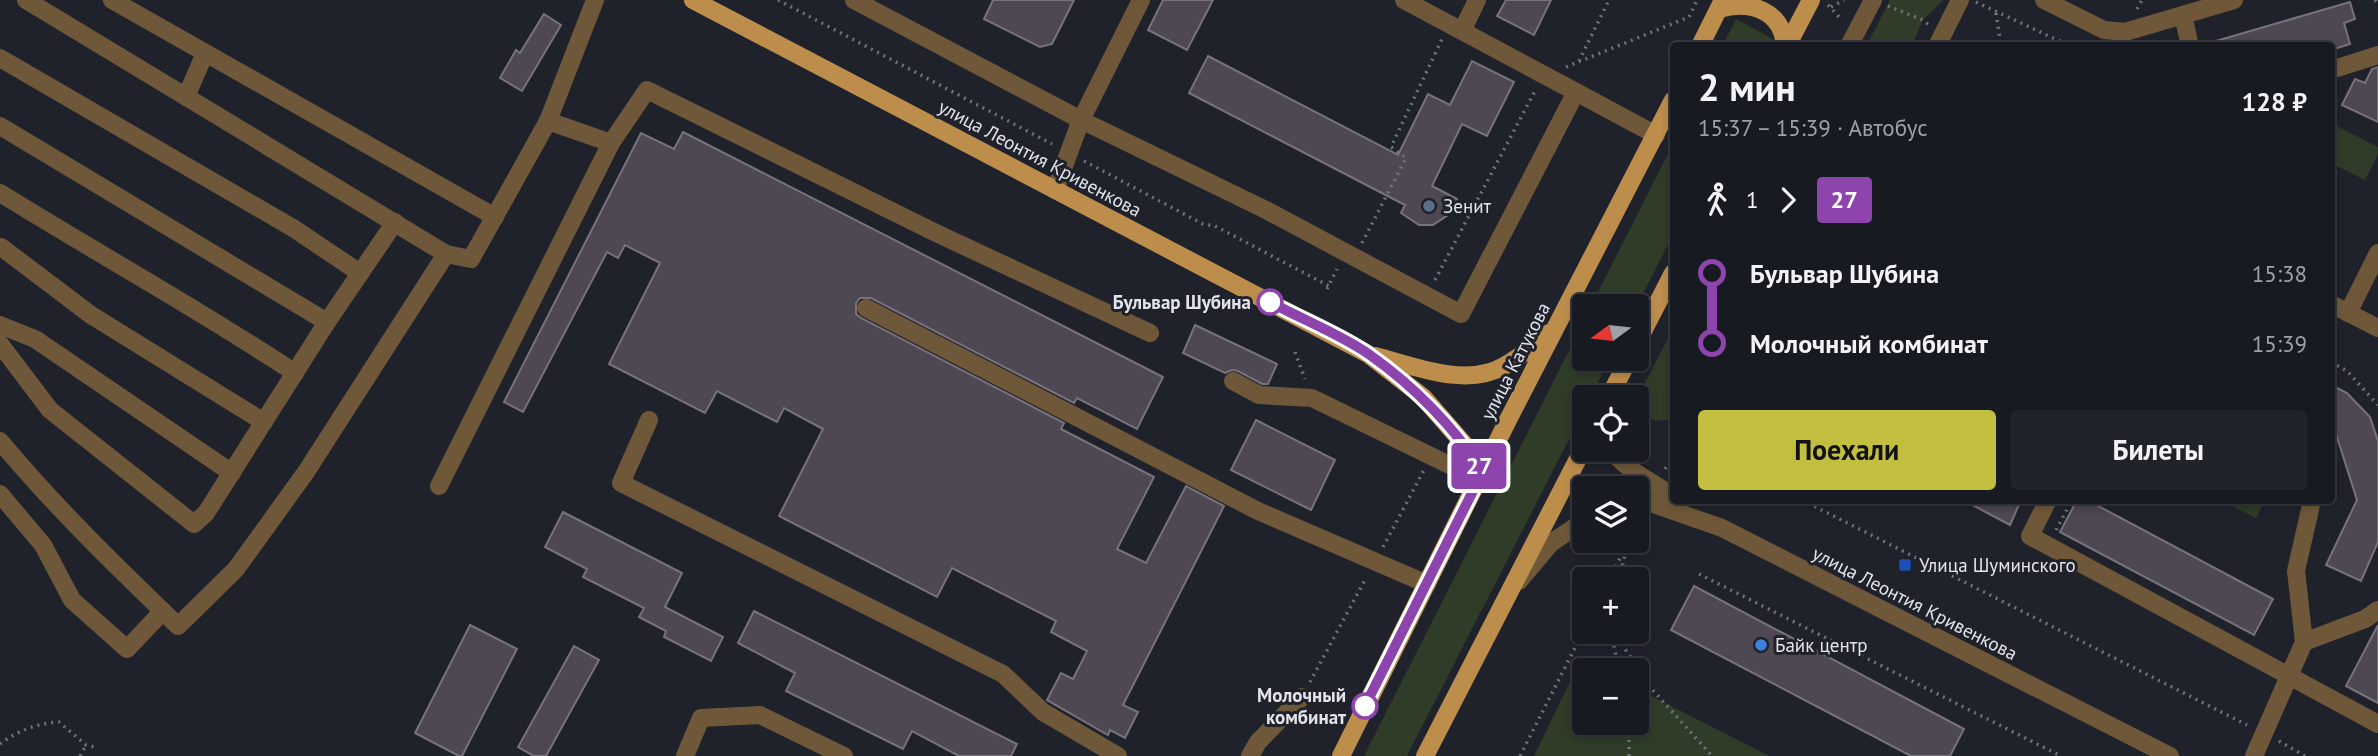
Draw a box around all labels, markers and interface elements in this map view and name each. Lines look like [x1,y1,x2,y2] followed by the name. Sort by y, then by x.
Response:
[1698,62,1796,111] text: 2 мин
[2241,85,2307,118] text: 128 ₽
[934,94,1146,222] street label: улица Леонтия Кривенкова
[1698,113,1928,142] text: 15:37 – 15:39 · Автобус
[1698,181,1736,219] icon: walk
[1769,181,1807,219] icon: forward
[1831,184,1858,215] text: 27
[1746,185,1759,214] text: 1
[1443,194,1492,218] place label: Зенит
[1421,198,1437,214] marker: Зенит
[1750,257,1939,290] text: Бульвар Шубина
[2252,259,2307,288] text: 15:38
[1257,289,1283,315] marker: Бульвар Шубина
[1113,290,1251,314] place label: Бульвар Шубина
[1572,294,1648,371] north arrow
[1572,294,1649,735] map controls
[1475,298,1555,424] street label: улица Катукова
[1750,327,1988,360] text: Молочный комбинат
[2252,329,2307,358] text: 15:39
[1572,385,1649,462] button: locate
[1698,410,1996,490] button: Поехали
[2010,410,2307,490] button: Билеты
[1448,443,1510,489] line badge: 27
[1465,450,1493,481] text: 27
[1572,476,1649,553] button: layers
[1809,541,2021,665] street label: улица Леонтия Кривенкова
[1919,553,2076,577] place label: Улица Шуминского
[1897,557,1913,573] marker: Улица Шуминского
[1572,567,1649,644] button: +
[1775,633,1868,657] place label: Байк центр
[1753,637,1769,653] marker: Байк центр
[1572,658,1649,735] button: −
[1257,683,1346,729] place label: Молочный комбинат
[1352,693,1378,719] marker: Молочный комбинат

